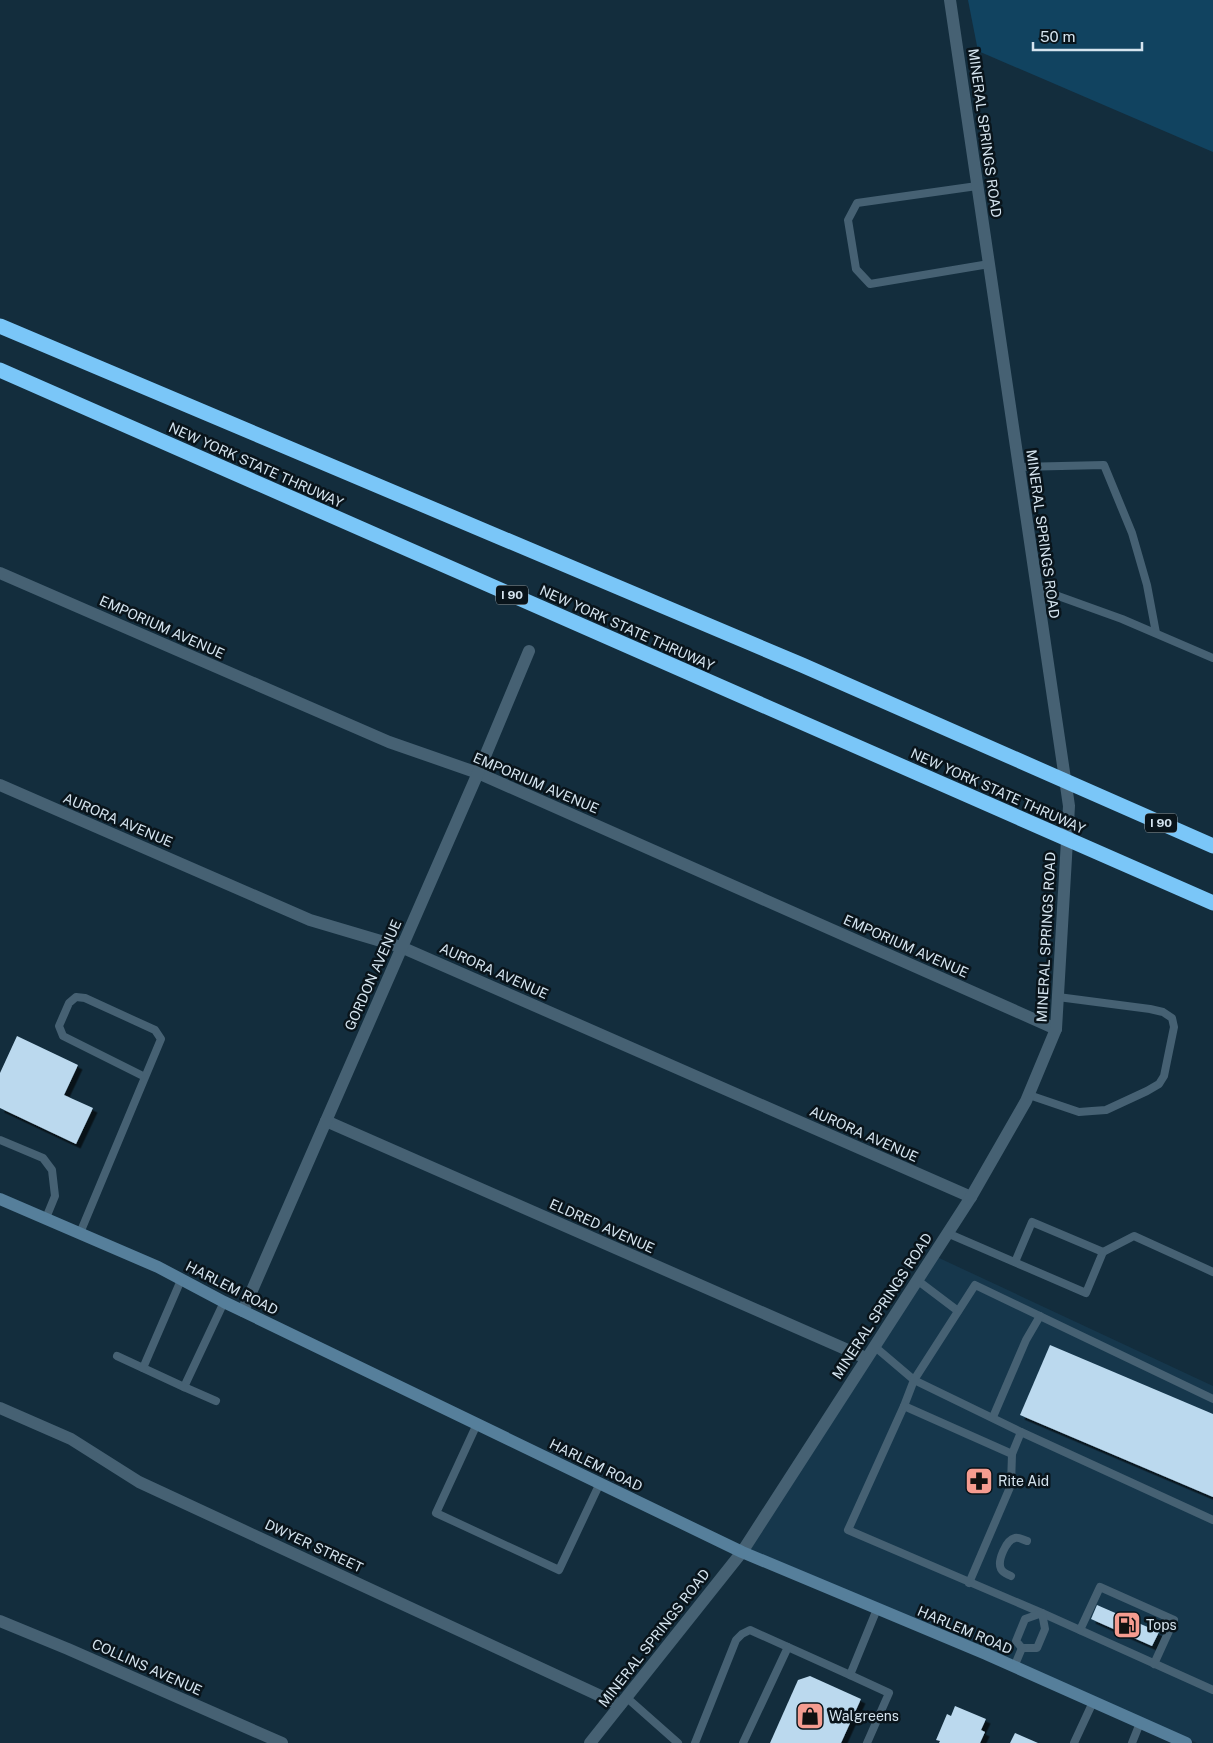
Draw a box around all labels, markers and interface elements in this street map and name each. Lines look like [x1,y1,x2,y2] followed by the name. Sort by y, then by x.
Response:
[1033,20,1142,52] scale bar
[1040,28,1075,45] text: 50 m
[965,47,1005,219] street label: MINERAL SPRINGS ROAD
[166,419,346,511] street label: NEW YORK STATE THRUWAY
[1023,448,1063,620] street label: MINERAL SPRINGS ROAD
[537,582,717,674] street label: NEW YORK STATE THRUWAY
[496,586,528,604] road number: I 90
[97,592,227,662] street label: EMPORIUM AVENUE
[908,745,1088,837] street label: NEW YORK STATE THRUWAY
[471,749,601,817] street label: EMPORIUM AVENUE
[61,790,175,850] street label: AURORA AVENUE
[1145,814,1177,832] road number: I 90
[1034,851,1058,1023] street label: MINERAL SPRINGS ROAD
[841,911,971,981] street label: EMPORIUM AVENUE
[341,917,405,1033] street label: GORDON AVENUE
[437,940,551,1002] street label: AURORA AVENUE
[807,1103,921,1165] street label: AURORA AVENUE
[547,1196,657,1256] street label: ELDRED AVENUE
[829,1230,935,1382] street label: MINERAL SPRINGS ROAD
[183,1258,281,1318] street label: HARLEM ROAD
[547,1436,645,1494] street label: HARLEM ROAD
[964,1466,994,1496] pharmacy icon: Rite Aid
[998,1473,1049,1489] place label: Rite Aid
[262,1516,366,1576] street label: DWYER STREET
[595,1566,713,1710] street label: MINERAL SPRINGS ROAD
[915,1603,1015,1657] street label: HARLEM ROAD
[1112,1610,1142,1640] fuel station icon: Tops
[1146,1617,1177,1633] place label: Tops
[89,1636,205,1698] street label: COLLINS AVENUE
[795,1701,825,1731] shop icon: Walgreens
[829,1708,899,1724] place label: Walgreens

